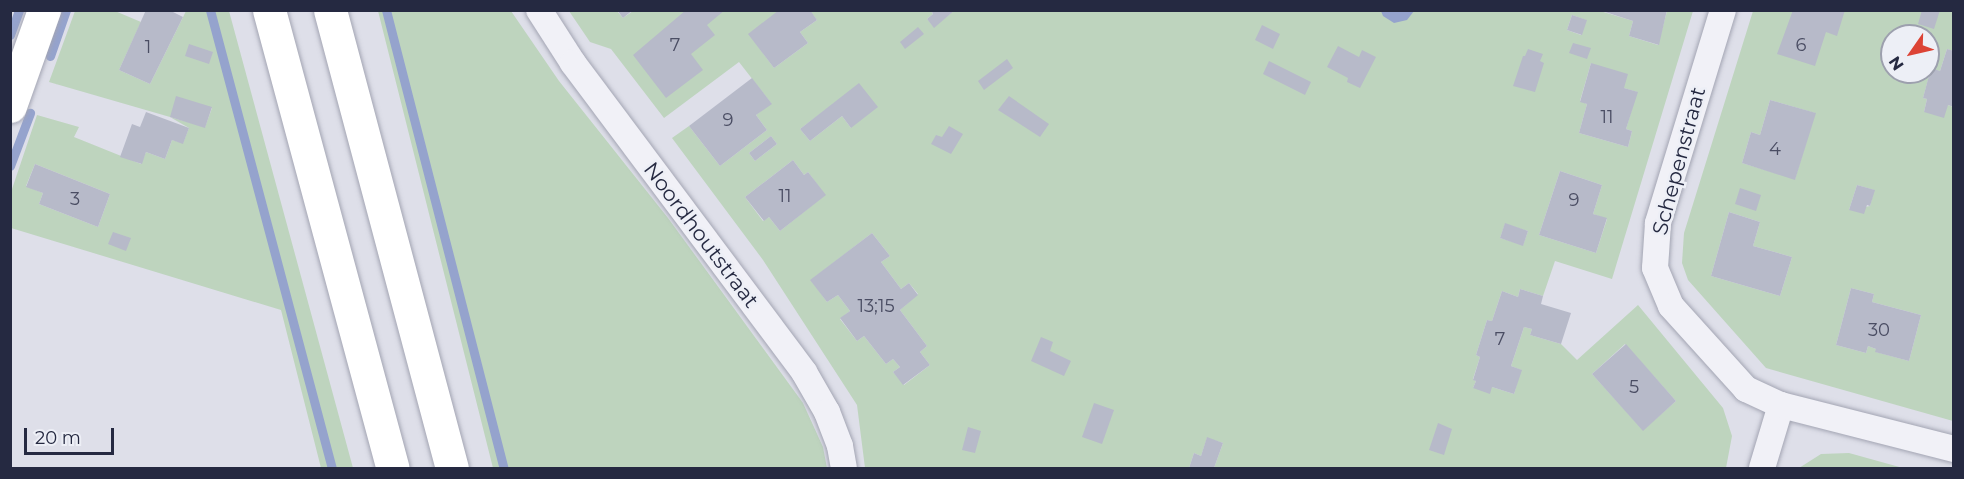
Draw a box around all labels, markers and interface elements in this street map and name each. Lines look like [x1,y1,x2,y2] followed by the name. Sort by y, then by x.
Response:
[1880,24,1940,84] north arrow
[670,34,680,56] house number: 7
[1796,34,1806,56] house number: 6
[145,36,151,58] house number: 1
[1885,53,1908,74] text: N
[1647,84,1711,238] street label: Schepenstraat
[1601,106,1613,128] house number: 11
[723,109,733,131] house number: 9
[1769,138,1781,160] house number: 4
[638,157,764,313] street label: Noordhoutstraat
[779,185,791,207] house number: 11
[70,188,80,210] house number: 3
[1569,189,1579,211] house number: 9
[857,295,895,317] house number: 13;15
[1868,319,1890,341] house number: 30
[1495,328,1505,350] house number: 7
[1629,376,1639,398] house number: 5
[27,416,117,454] scale bar
[35,427,81,449] text: 20 m

